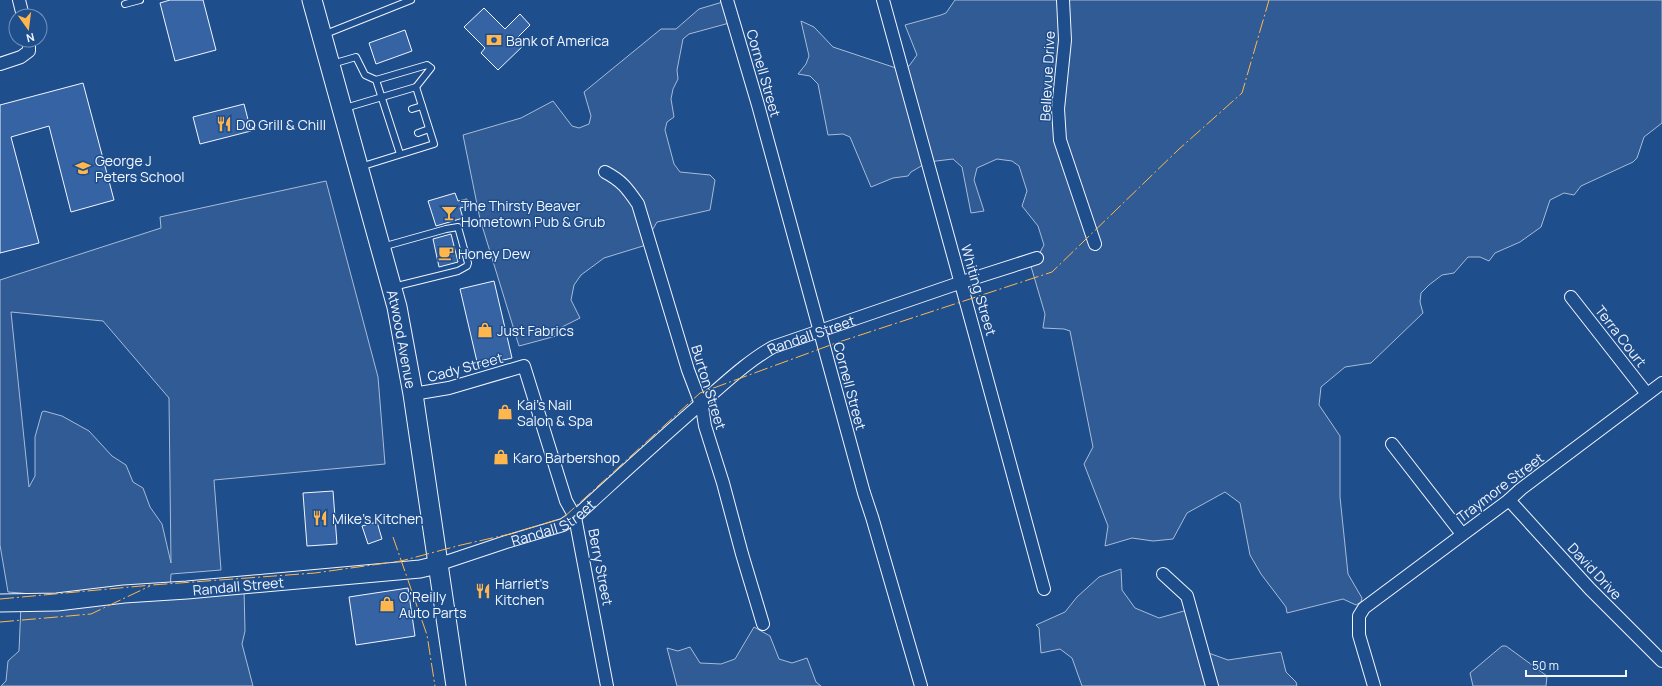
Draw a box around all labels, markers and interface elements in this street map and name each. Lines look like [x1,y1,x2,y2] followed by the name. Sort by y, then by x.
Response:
[8,8,48,48] north arrow
[742,27,786,119] street label: Cornell Street
[25,30,36,46] text: N
[1035,30,1059,122] street label: Bellevue Drive
[485,31,503,49] bank icon: Bank of America
[506,31,609,50] place label: Bank of America
[215,115,233,133] restaurant icon: DQ Grill & Chill
[236,115,326,134] place label: DQ Grill & Chill
[95,151,185,186] place label: George J Peters School
[74,159,92,177] school or university icon: George J Peters School
[461,196,605,231] place label: The Thirsty Beaver Hometown Pub & Grub
[440,204,458,222] bar icon: The Thirsty Beaver Hometown Pub & Grub
[957,242,1001,338] street label: Whiting Street
[437,244,455,262] cafe icon: Honey Dew
[458,244,531,263] place label: Honey Dew
[383,287,421,390] street label: Atwood Avenue
[1591,301,1651,371] street label: Terra Court
[763,310,858,358] street label: Randall Street
[476,321,494,339] shop icon: Just Fabrics
[497,321,574,340] place label: Just Fabrics
[829,340,871,432] street label: Cornell Street
[687,342,731,432] street label: Burton Street
[425,348,505,386] street label: Cady Street
[517,395,593,430] place label: Kai's Nail Salon & Spa
[496,403,514,421] shop icon: Kai's Nail Salon & Spa
[492,448,510,466] shop icon: Karo Barbershop
[513,448,620,467] place label: Karo Barbershop
[1453,448,1548,526] street label: Traymore Street
[509,494,599,550] street label: Randall Street
[311,509,329,527] restaurant icon: Mike's Kitchen
[332,509,423,528] place label: Mike's Kitchen
[584,527,618,608] street label: Berry Street
[1564,539,1626,603] street label: David Drive
[192,572,285,599] street label: Randall Street
[495,574,549,609] place label: Harriet's Kitchen
[474,582,492,600] restaurant icon: Harriet's Kitchen
[399,587,467,622] place label: O'Reilly Auto Parts
[378,595,396,613] shop icon: O'Reilly Auto Parts
[1526,652,1626,678] scale bar
[1532,657,1559,674] text: 50 m

